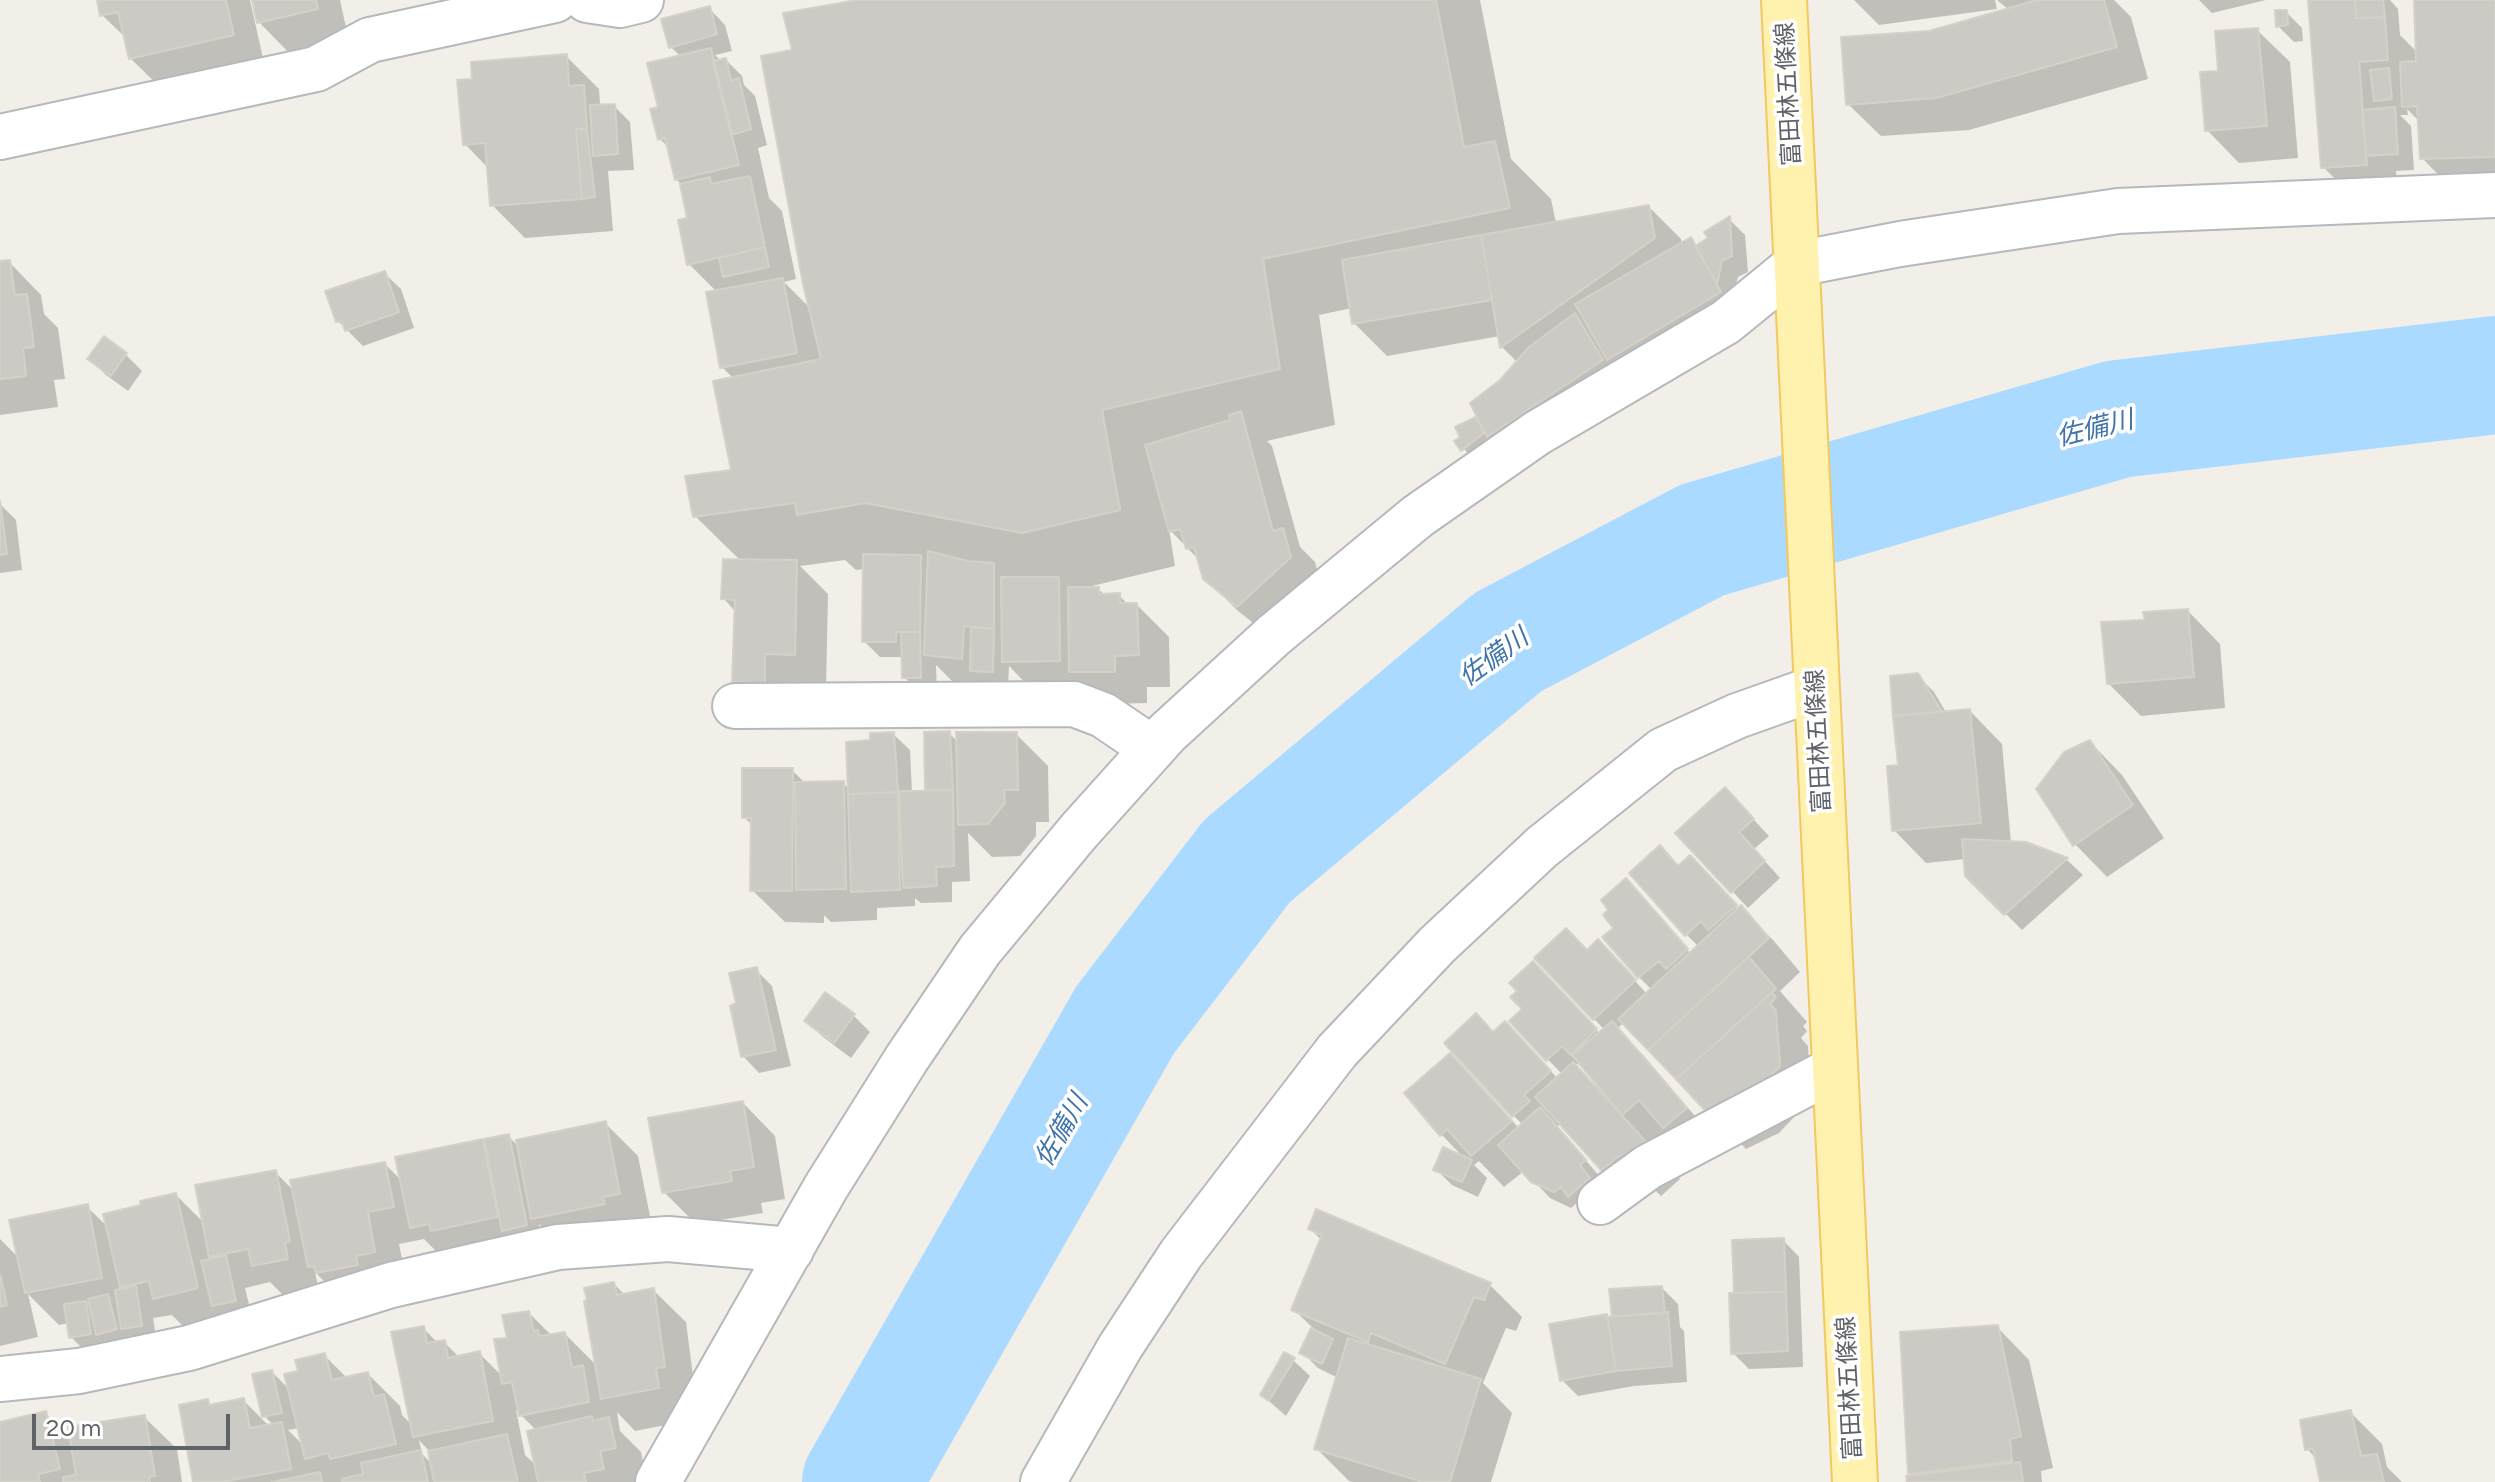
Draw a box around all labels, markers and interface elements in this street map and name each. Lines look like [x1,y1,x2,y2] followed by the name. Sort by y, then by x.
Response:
[1771,21,1807,167] street label: 富田林五條線
[2053,404,2137,454] water label: 佐備川
[1453,622,1535,694] water label: 佐備川
[1801,668,1837,814] street label: 富田林五條線
[1029,1089,1095,1173] water label: 佐備川
[1832,1315,1868,1461] street label: 富田林五條線
[36,1398,234,1448] scale bar
[46,1413,101,1442] text: 20 m

